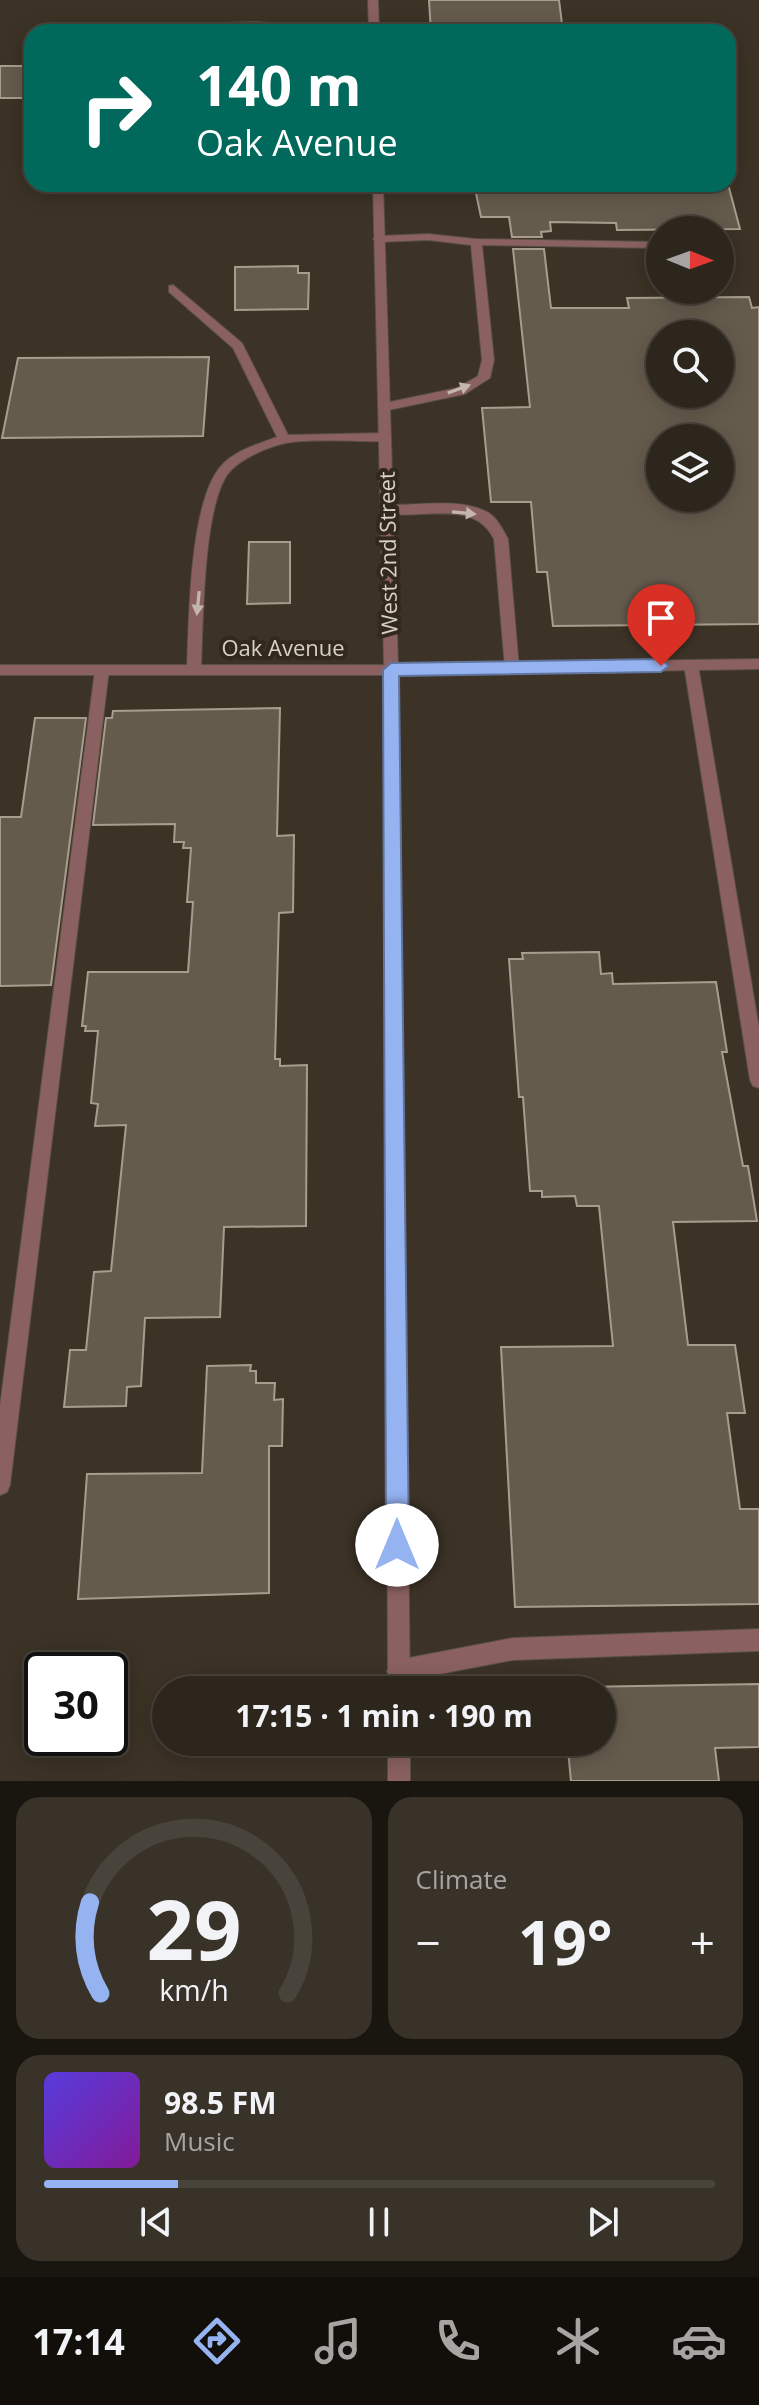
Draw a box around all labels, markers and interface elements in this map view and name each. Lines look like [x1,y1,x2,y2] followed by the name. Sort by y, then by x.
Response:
[196,46,362,122] text: 140 m
[64,56,168,160] icon: right
[196,118,398,167] text: Oak Avenue
[646,216,734,304] north arrow
[646,216,734,512] map controls
[646,320,734,408] button: search
[447,382,471,395] one-way arrow
[646,424,734,512] button: layers
[371,471,403,635] street label: West 2nd Street
[452,507,477,520] one-way arrow
[627,584,695,666] pin
[191,591,204,616] one-way arrow
[639,596,683,640] icon: arrive
[221,632,345,662] street label: Oak Avenue
[355,1503,439,1587] position arrow
[24,1652,128,1756] speed limit sign: 30
[235,1695,533,1736] text: 17:15 · 1 min · 190 m
[416,1861,507,1897] text: Climate
[146,1871,241,1984] text: 29
[518,1901,612,1983] text: 19°
[416,1912,441,1972] text: −
[690,1912,715,1972] text: +
[159,1970,228,2009] text: km/h
[164,2082,277,2123] text: 98.5 FM
[164,2123,235,2159] text: Music
[134,2200,178,2244] icon: previous
[357,2200,401,2244] icon: pause
[581,2200,625,2244] icon: next
[189,2313,245,2369] icon: directions
[310,2313,366,2369] icon: music
[430,2313,486,2369] icon: phone
[550,2313,606,2369] icon: climate
[671,2313,727,2369] icon: car
[32,2317,125,2366] text: 17:14

